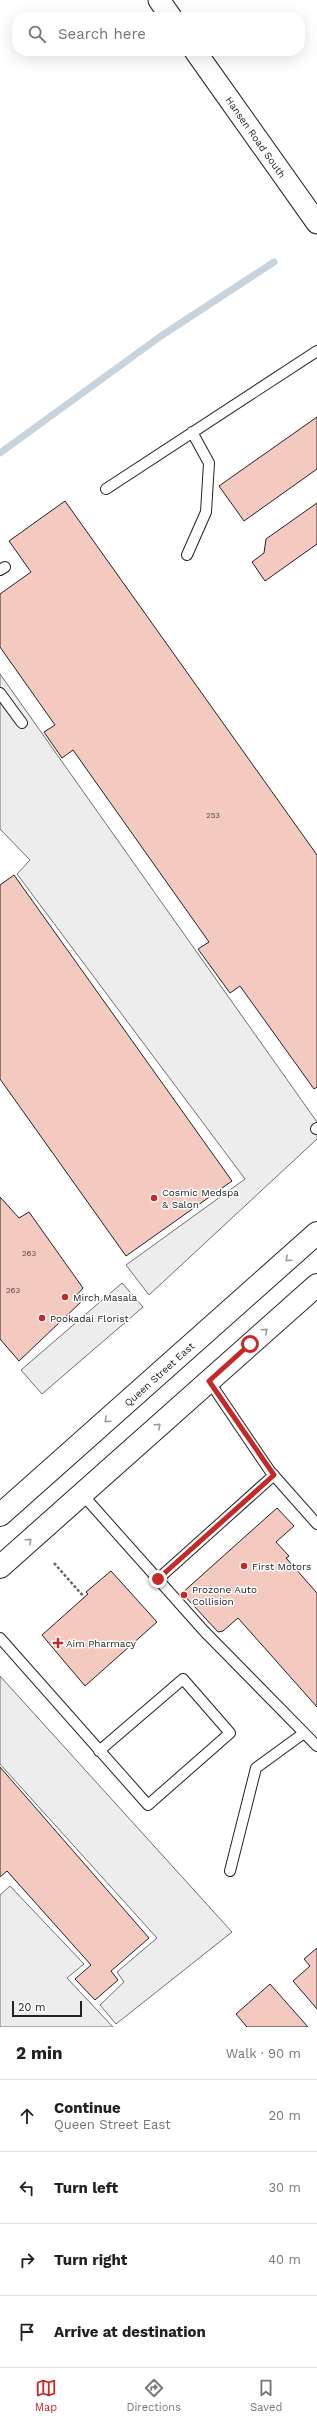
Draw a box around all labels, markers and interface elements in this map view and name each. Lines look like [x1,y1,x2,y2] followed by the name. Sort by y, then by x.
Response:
[12,12,305,56] search box
[26,23,48,45] icon: search
[58,25,146,43] text: Search here
[223,95,288,180] street label: Hansen Road South
[206,811,220,820] house number: 253
[162,1187,239,1210] place label: Cosmic Medspa & Salon
[149,1193,159,1203] marker: Cosmic Medspa & Salon
[22,1249,36,1258] house number: 263
[285,1254,293,1262] one-way arrow
[6,1286,20,1295] house number: 263
[60,1292,70,1302] marker: Mirch Masala
[73,1292,137,1303] place label: Mirch Masala
[37,1313,47,1323] marker: Pookadai Florist
[50,1313,129,1324] place label: Pookadai Florist
[261,1328,268,1335] one-way arrow
[241,1335,259,1353] route start
[122,1340,197,1409] street label: Queen Street East
[104,1415,112,1423] one-way arrow
[153,1424,160,1431] one-way arrow
[24,1538,32,1545] one-way arrow
[239,1561,249,1571] marker: First Motors
[252,1561,311,1572] place label: First Motors
[149,1570,167,1588] route end
[192,1584,257,1607] place label: Prozone Auto Collision
[179,1590,189,1600] marker: Prozone Auto Collision
[53,1638,63,1648] marker: Aim Pharmacy
[66,1638,137,1649] place label: Aim Pharmacy
[12,1999,82,2018] scale bar
[18,2001,46,2014] text: 20 m
[16,2043,62,2063] text: 2 min
[226,2046,301,2061] text: Walk · 90 m
[54,2099,121,2117] text: Continue
[16,2105,38,2127] icon: ahead
[269,2108,301,2123] text: 20 m
[54,2117,171,2132] text: Queen Street East
[16,2177,38,2199] icon: left
[54,2179,118,2197] text: Turn left
[269,2180,301,2195] text: 30 m
[16,2249,38,2271] icon: right
[54,2251,127,2269] text: Turn right
[268,2252,301,2267] text: 40 m
[16,2321,38,2343] icon: arrive
[54,2323,206,2341] text: Arrive at destination
[35,2377,57,2414] tab: Map
[127,2377,181,2414] tab: Directions
[250,2377,282,2414] tab: Saved

